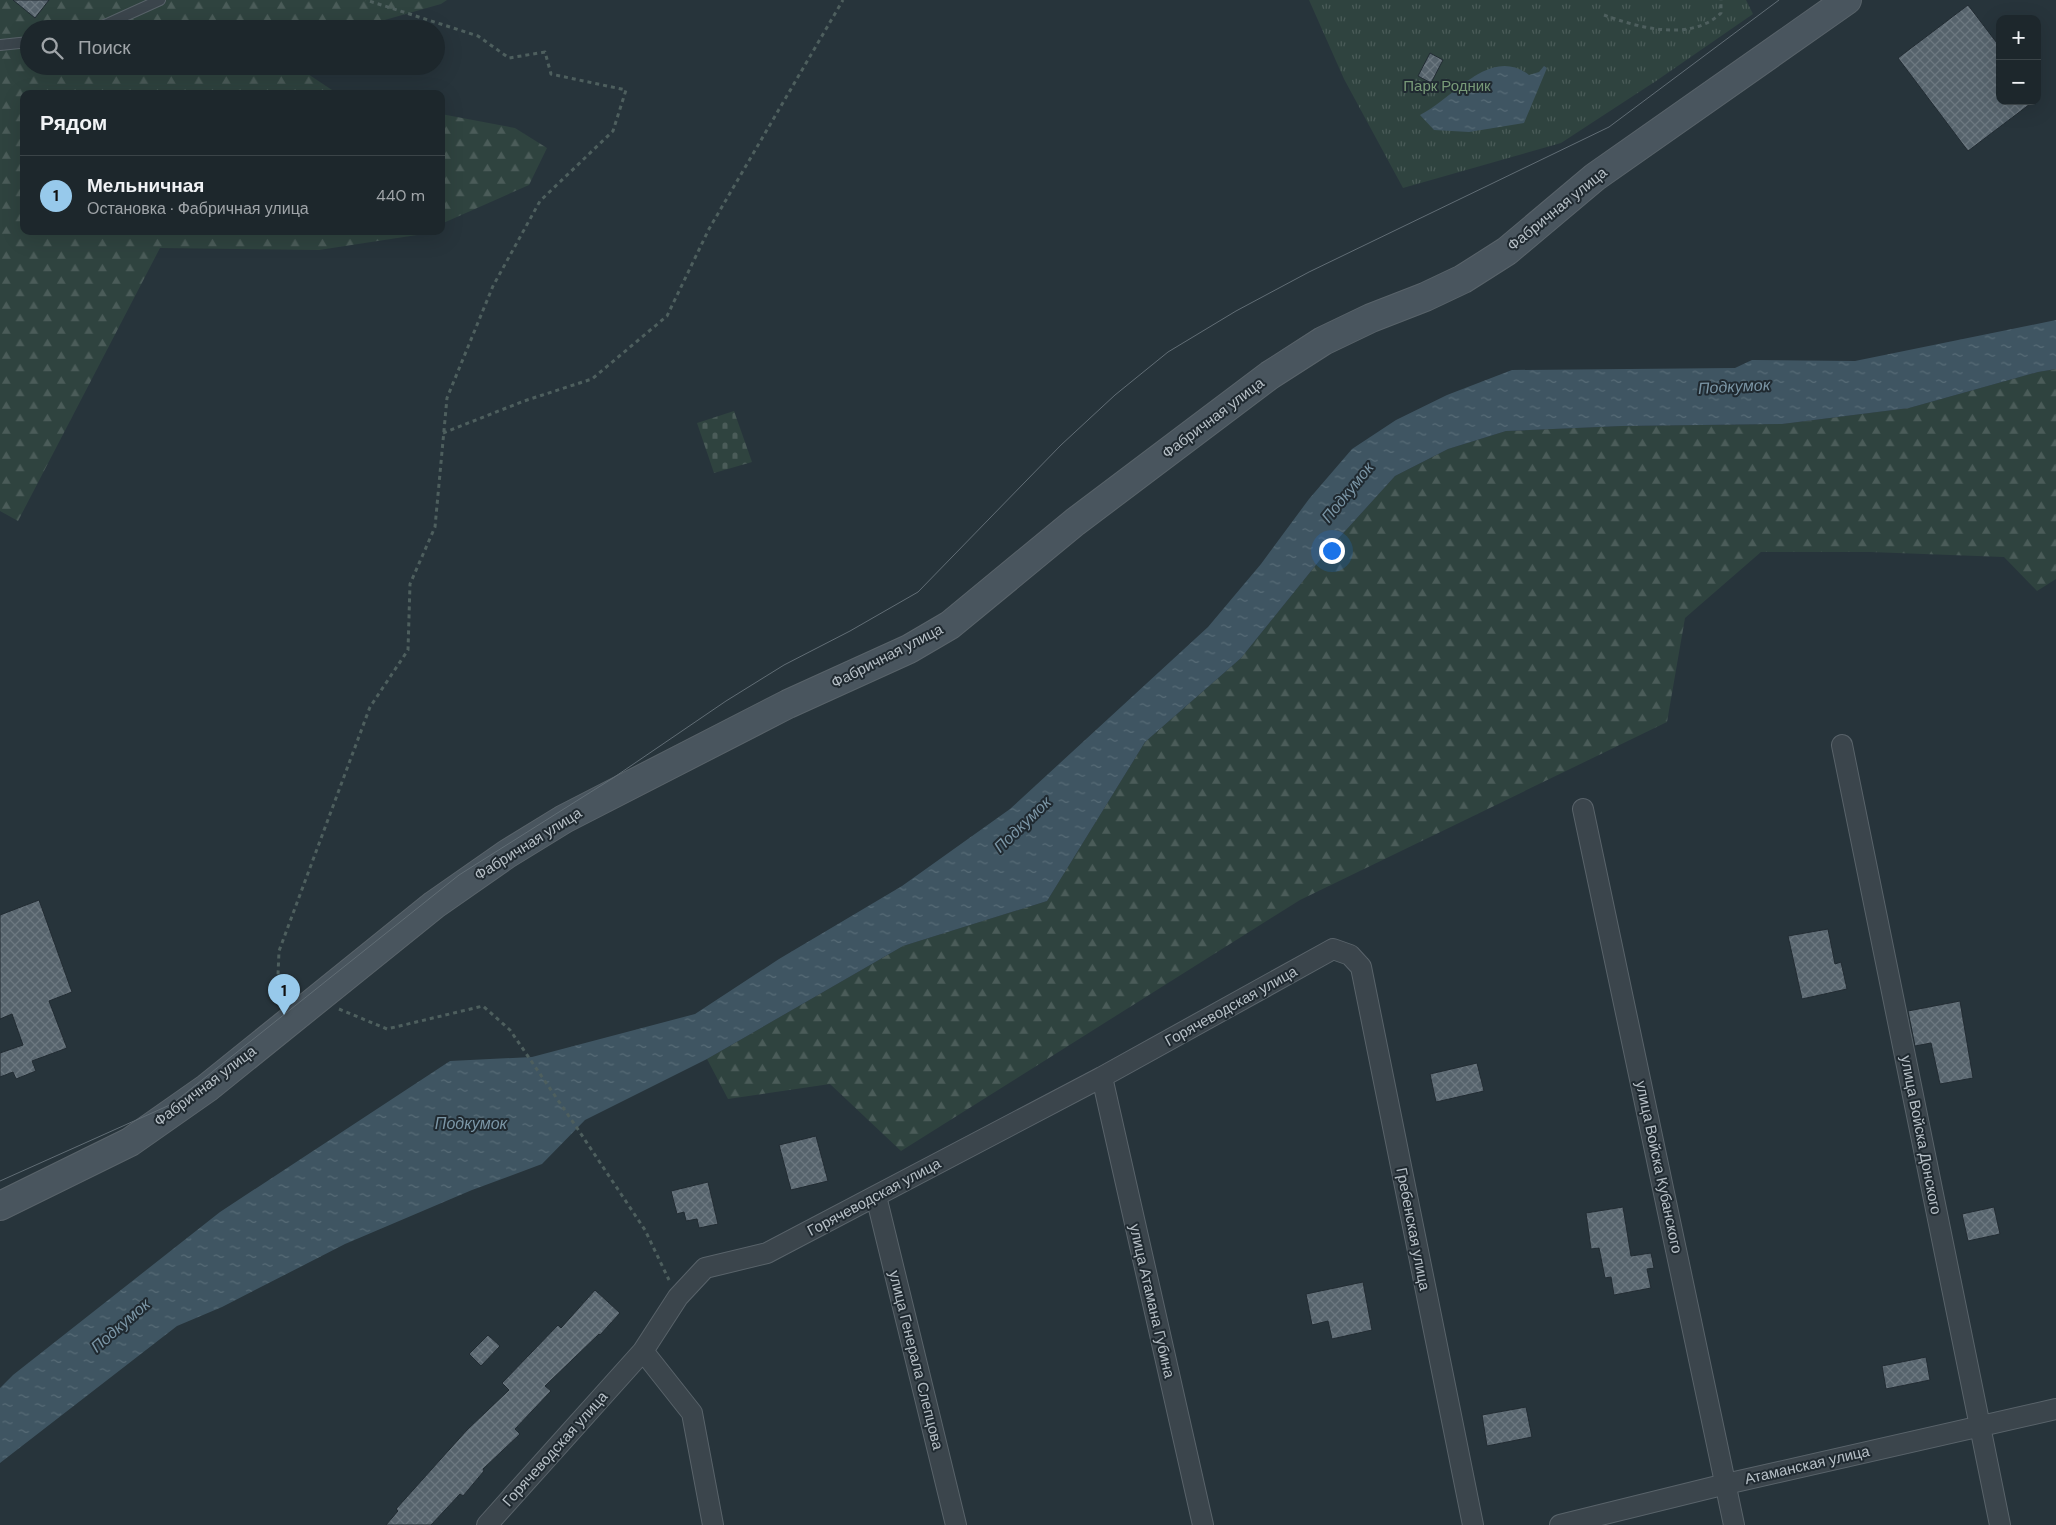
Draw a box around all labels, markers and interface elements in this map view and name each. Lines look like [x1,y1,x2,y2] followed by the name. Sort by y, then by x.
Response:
[1996,15,2041,105] map controls
[1996,15,2041,60] button: +
[20,20,445,75] search box
[38,34,66,62] icon: search
[78,35,131,60] text: Поиск
[1996,60,2041,105] button: −
[1403,76,1491,96] park label: Парк Родник
[40,109,107,137] text: Рядом
[1503,162,1612,255] street label: Фабричная улица
[87,173,204,198] text: Мельничная
[53,185,59,206] text: 1
[376,185,425,206] text: 440 m
[87,198,309,219] text: Остановка · Фабричная улица
[1158,373,1269,463] street label: Фабричная улица
[1697,374,1772,399] water label: Подкумок
[1316,456,1379,527] water label: Подкумок
[1319,538,1345,564] your location
[828,619,947,693] street label: Фабричная улица
[989,791,1057,857] water label: Подкумок
[471,803,586,885] street label: Фабричная улица
[1161,961,1301,1051] street label: Горячеводская улица
[268,974,300,1015] pin: 1
[150,1041,261,1131] street label: Фабричная улица
[1896,1054,1946,1216] street label: улица Войска Донского
[1631,1079,1687,1255] street label: улица Войска Кубанского
[435,1113,509,1134] water label: Подкумок
[804,1153,945,1241] street label: Горячеводская улица
[1391,1166,1435,1293] street label: Гребенская улица
[1125,1222,1180,1381] street label: улица Атамана Губина
[884,1268,948,1452] street label: улица Генерала Слепцова
[86,1293,156,1357] water label: Подкумок
[498,1387,613,1511] street label: Горячеводская улица
[1743,1441,1872,1489] street label: Атаманская улица

